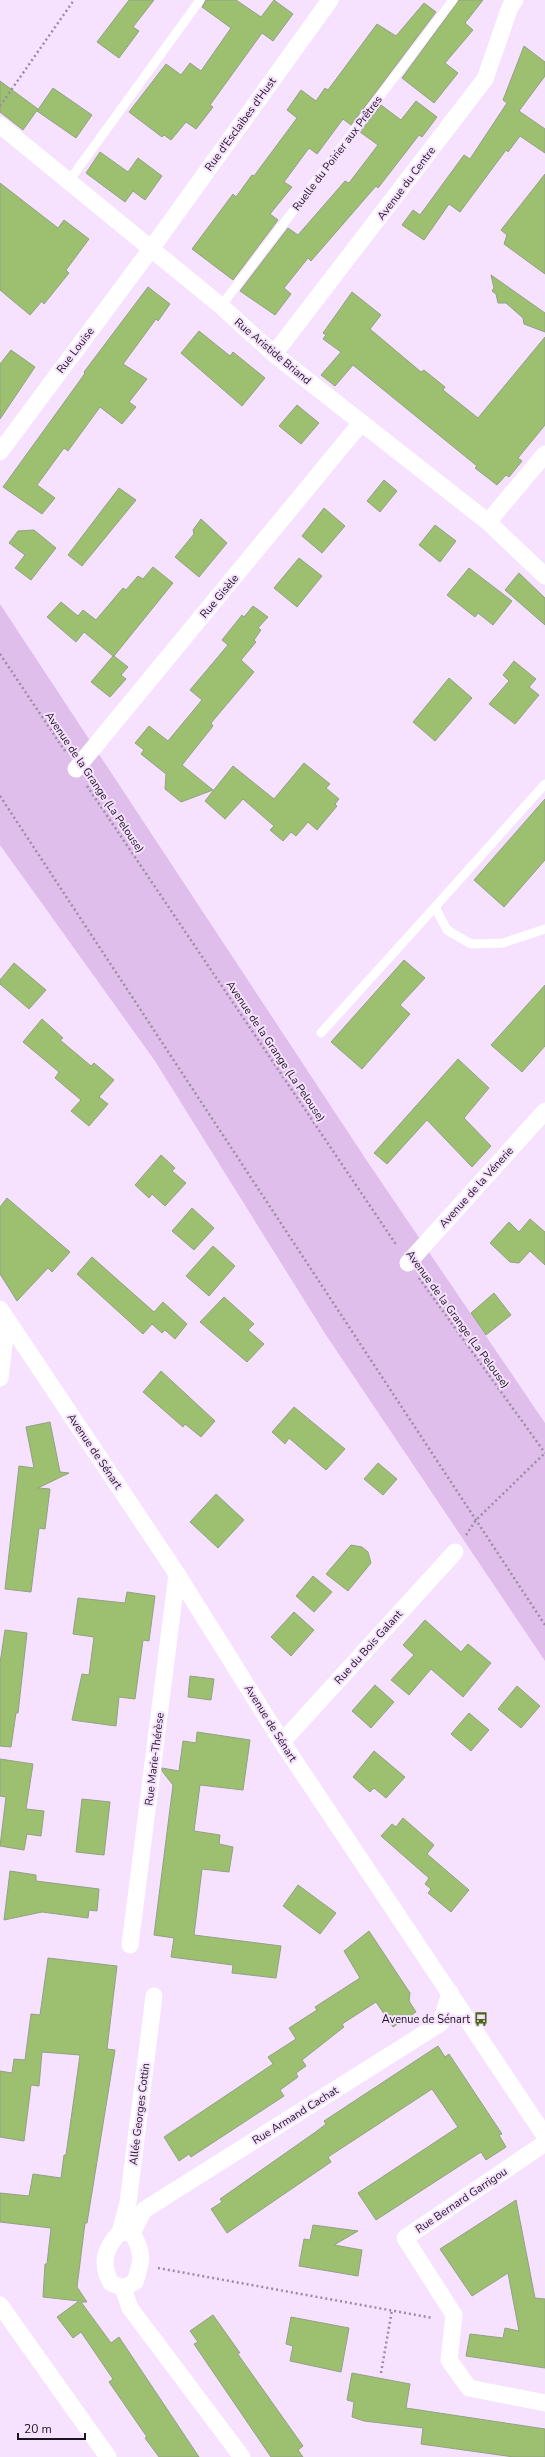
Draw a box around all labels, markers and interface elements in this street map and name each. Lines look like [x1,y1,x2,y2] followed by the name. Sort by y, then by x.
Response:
[201,74,280,174] street label: Rue d'Esclaibes d'Hust
[289,93,386,214] street label: Ruelle du Poirier aux Prêtres
[374,143,439,223] street label: Avenue du Centre
[231,315,314,388] street label: Rue Aristide Briand
[53,324,98,376] street label: Rue Louise
[197,571,242,621] street label: Rue Gisèle
[42,709,148,856] street label: Avenue de la Grange (La Pelouse)
[223,978,329,1125] street label: Avenue de la Grange (La Pelouse)
[436,1143,517,1231] street label: Avenue de la Vénerie
[402,1247,513,1391] street label: Avenue de la Grange (La Pelouse)
[64,1411,126,1492] street label: Avenue de Sénart
[331,1607,406,1688] street label: Rue du Bois Galant
[241,1682,300,1765] street label: Avenue de Sénart
[141,1712,168,1806] street label: Rue Marie-Thérèse
[473,2011,489,2027] bus stop icon: Avenue de Sénart
[382,2012,470,2027] place label: Avenue de Sénart
[126,2062,153,2166] street label: Allée Georges Cottin
[249,2083,341,2148] street label: Rue Armand Cachat
[412,2164,510,2237] street label: Rue Bernard Garrigou
[18,2415,85,2441] scale bar
[24,2421,52,2437] text: 20 m

